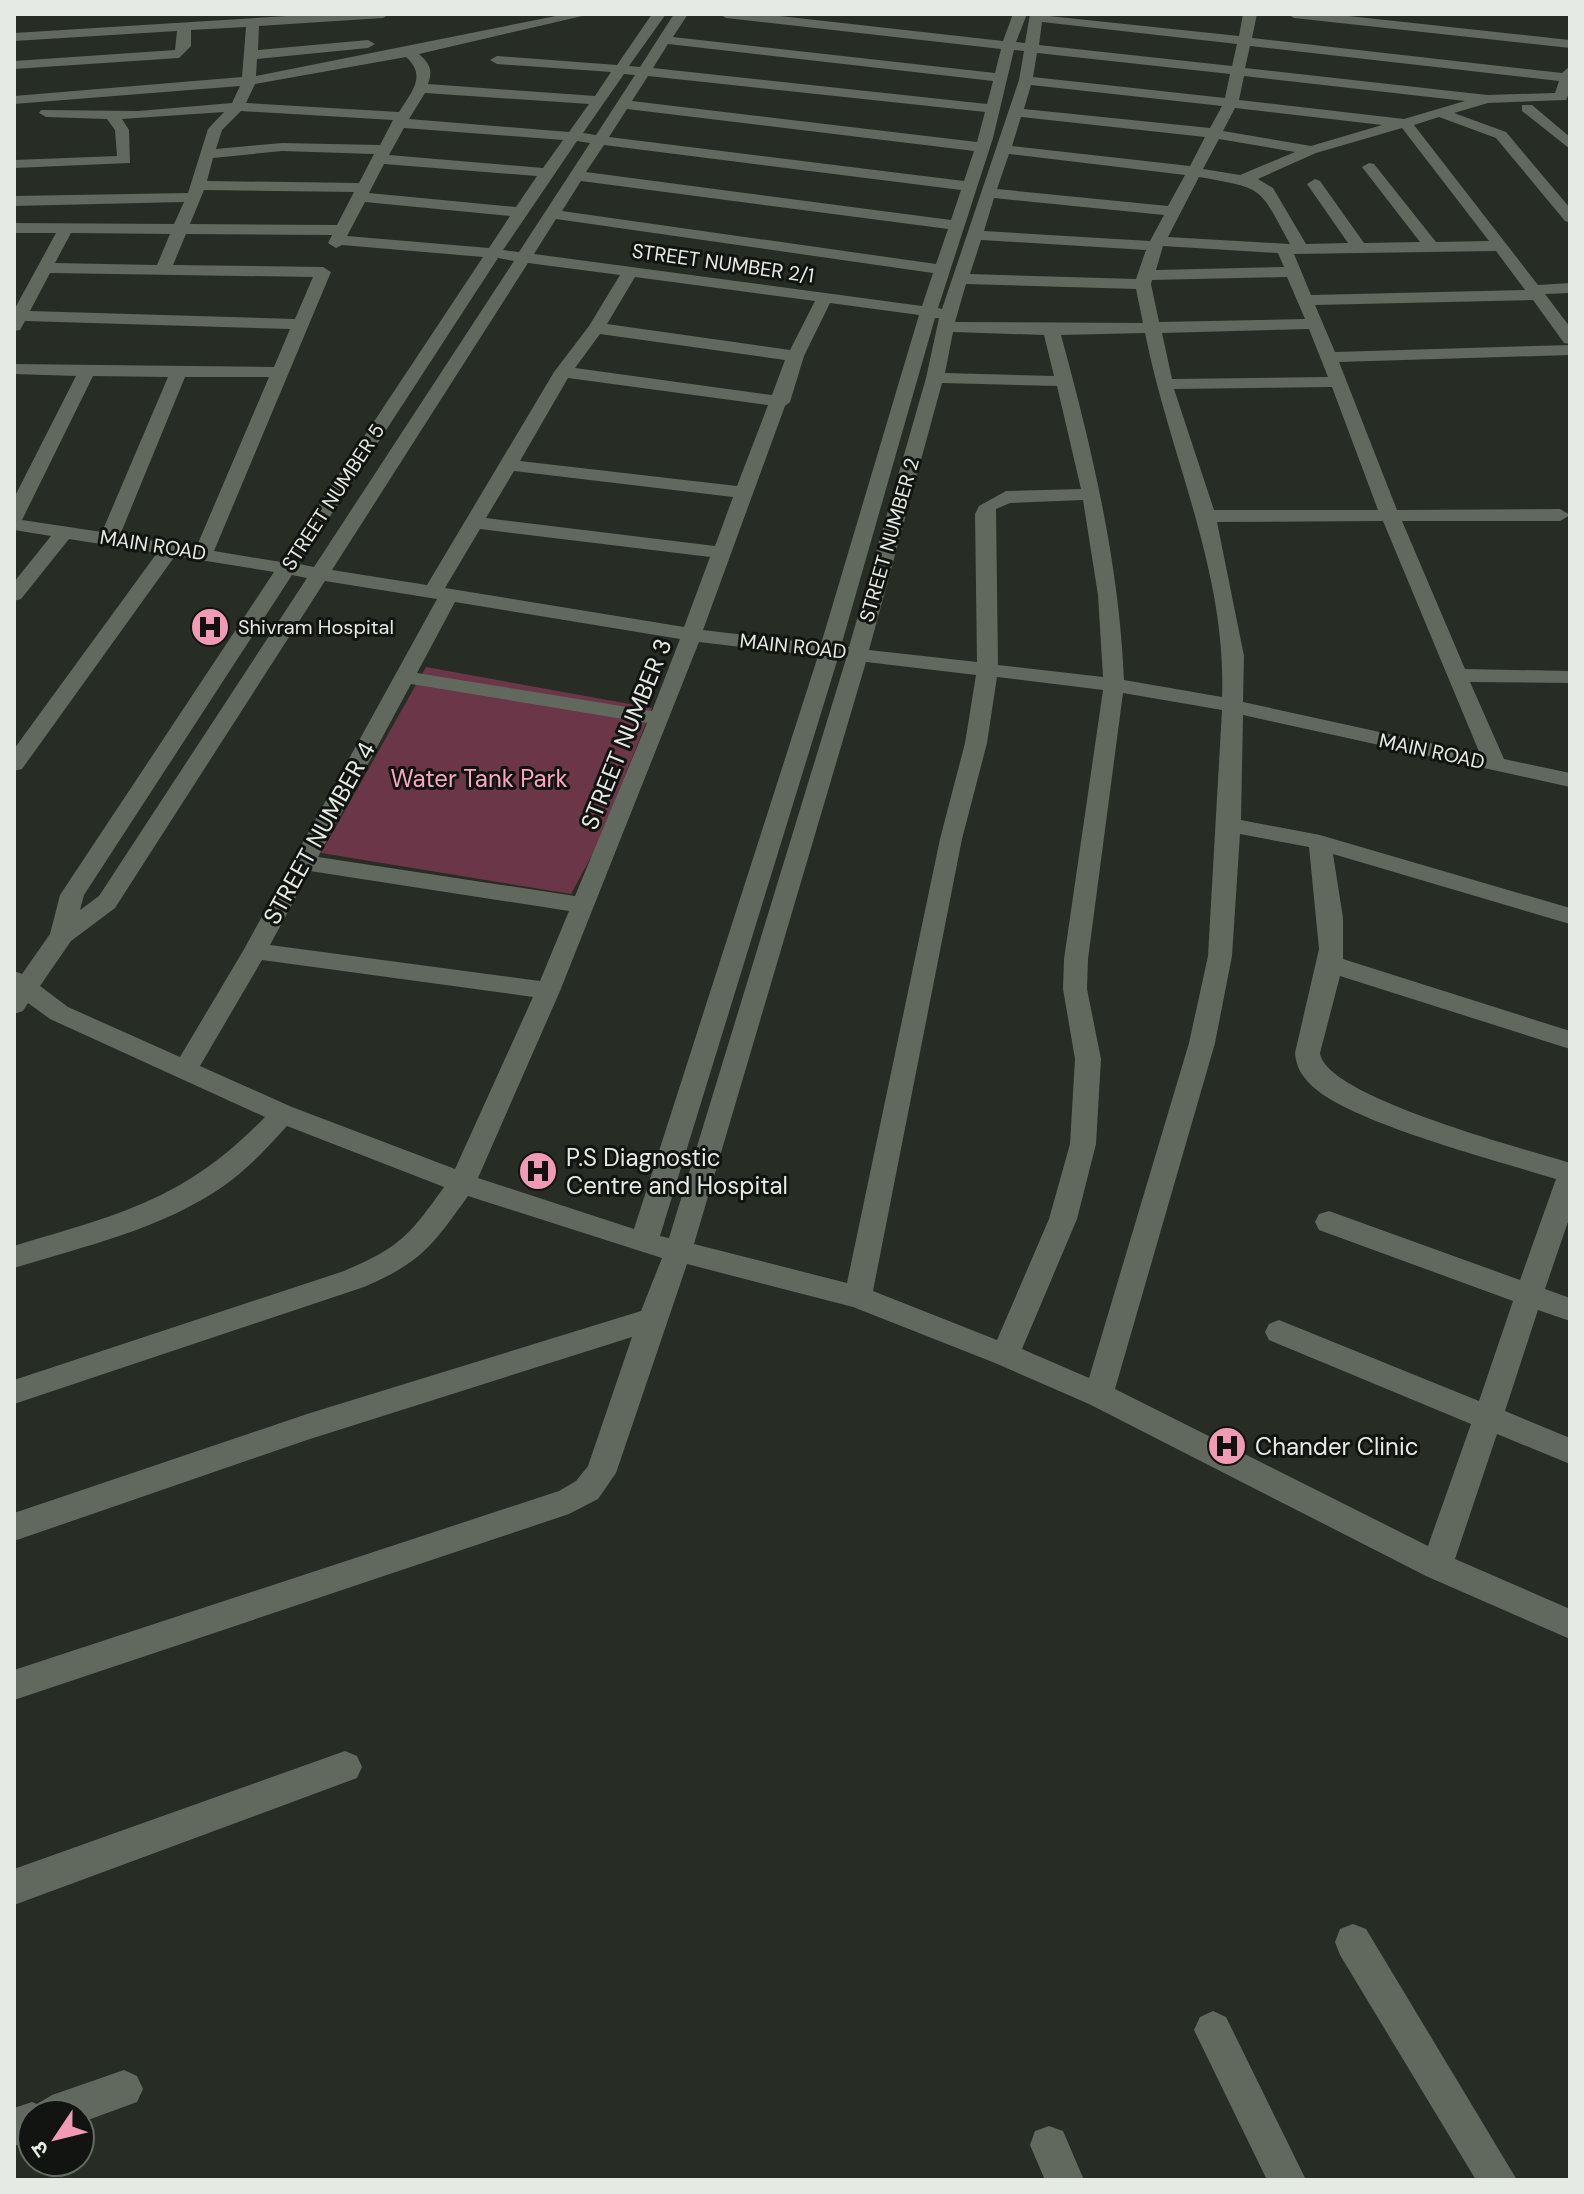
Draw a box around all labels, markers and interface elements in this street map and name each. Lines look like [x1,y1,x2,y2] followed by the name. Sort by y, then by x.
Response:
[630,237,816,289] street label: STREET NUMBER 2/1
[276,419,390,575] street label: STREET NUMBER 5
[853,455,925,625] street label: STREET NUMBER 2
[98,524,208,566] street label: MAIN ROAD
[189,606,231,648] hospital icon: Shivram Hospital
[238,614,394,640] place label: Shivram Hospital
[738,627,848,665] street label: MAIN ROAD
[574,634,678,834] street label: STREET NUMBER 3
[1377,727,1487,775] street label: MAIN ROAD
[256,736,382,930] street label: STREET NUMBER 4
[390,763,568,794] park label: Water Tank Park
[566,1142,788,1201] place label: P.S Diagnostic Centre and Hospital
[517,1150,559,1192] hospital icon: P.S Diagnostic Centre and Hospital
[1206,1425,1248,1467] hospital icon: Chander Clinic
[1255,1431,1418,1462] place label: Chander Clinic
[16,2098,96,2178] north arrow
[24,2135,56,2163] text: उ

